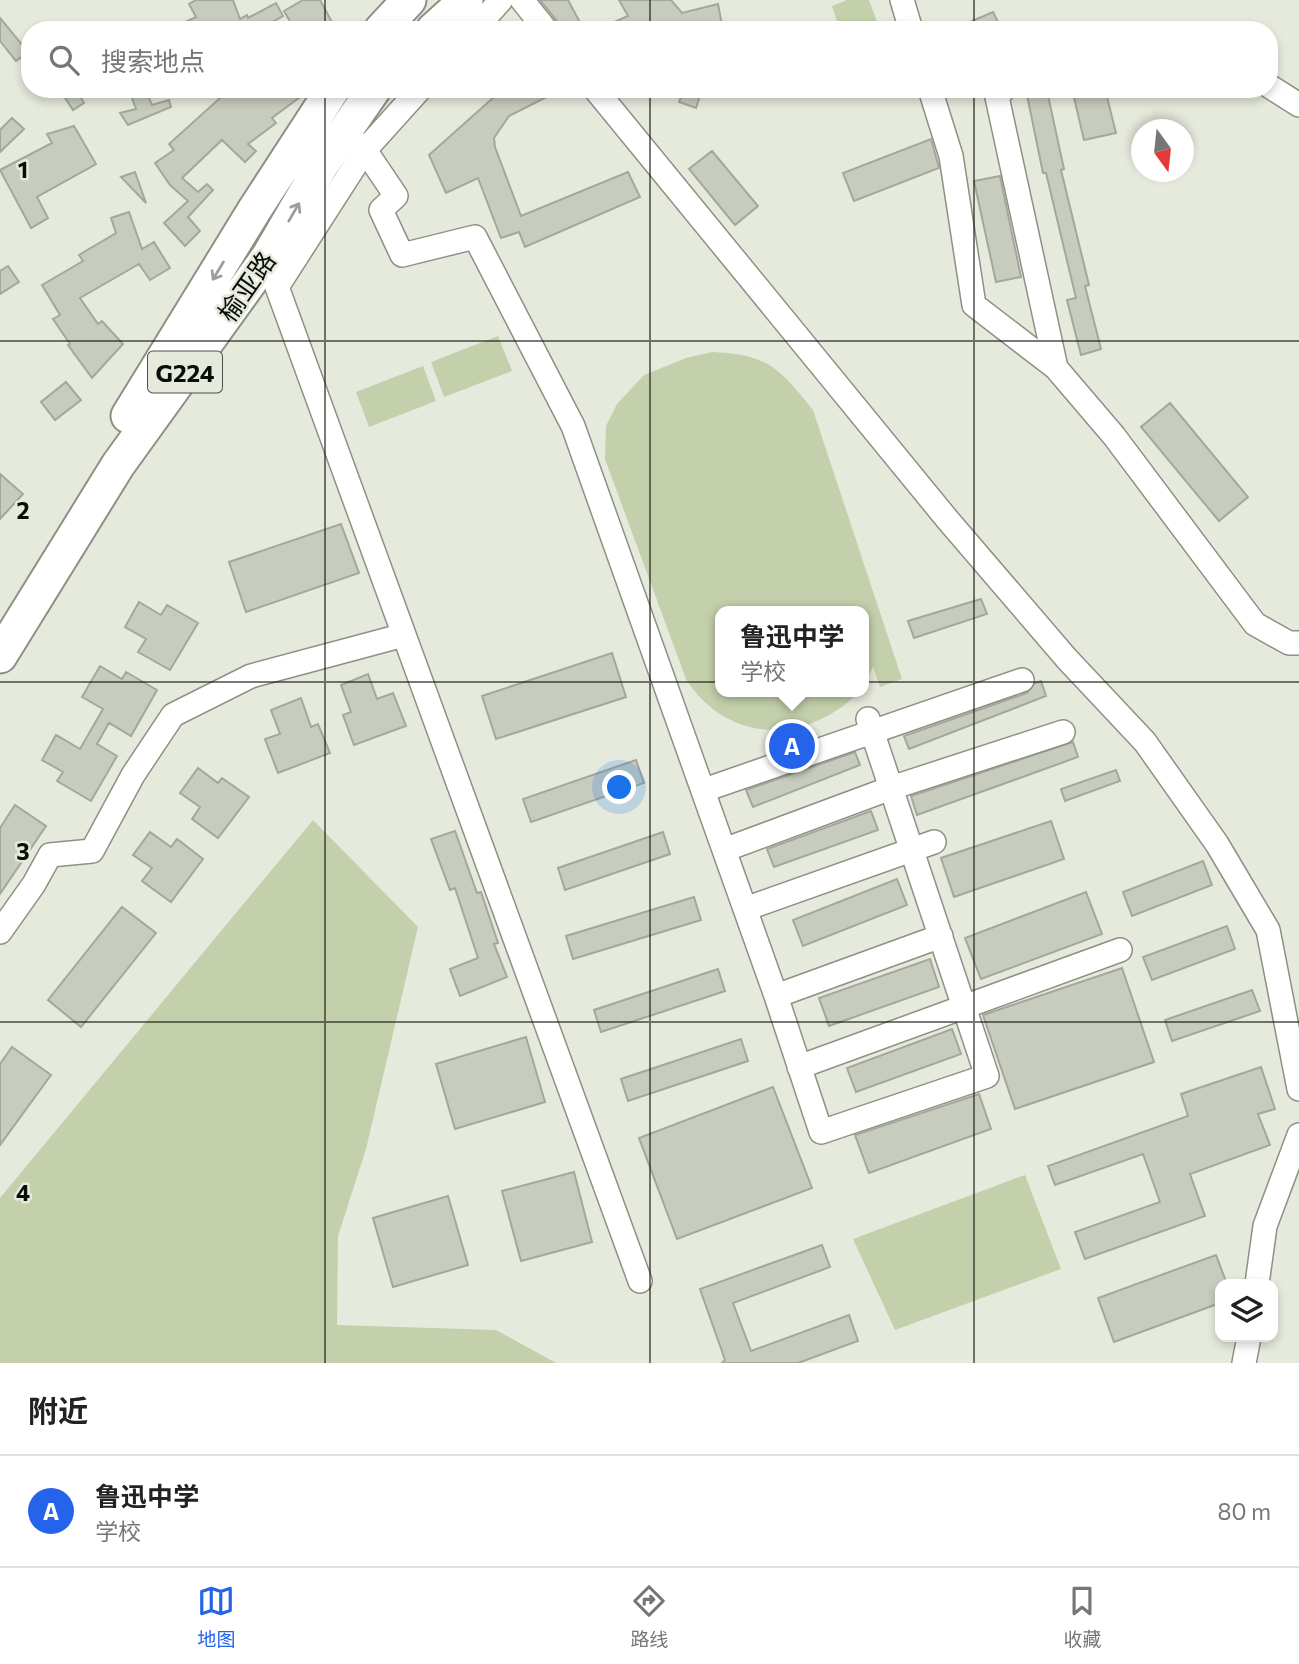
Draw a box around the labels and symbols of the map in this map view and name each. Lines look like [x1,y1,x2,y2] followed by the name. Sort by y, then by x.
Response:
[1131,119,1194,182] north arrow
[18,155,28,183] text: 1
[287,202,301,222] one-way arrow
[211,245,281,327] street label: 榆亚路
[210,260,224,280] one-way arrow
[148,352,222,393] road number: G224
[16,496,30,524] text: 2
[769,720,815,772] pin: A
[602,770,636,804] your location
[16,837,30,865] text: 3
[16,1178,30,1206] text: 4

